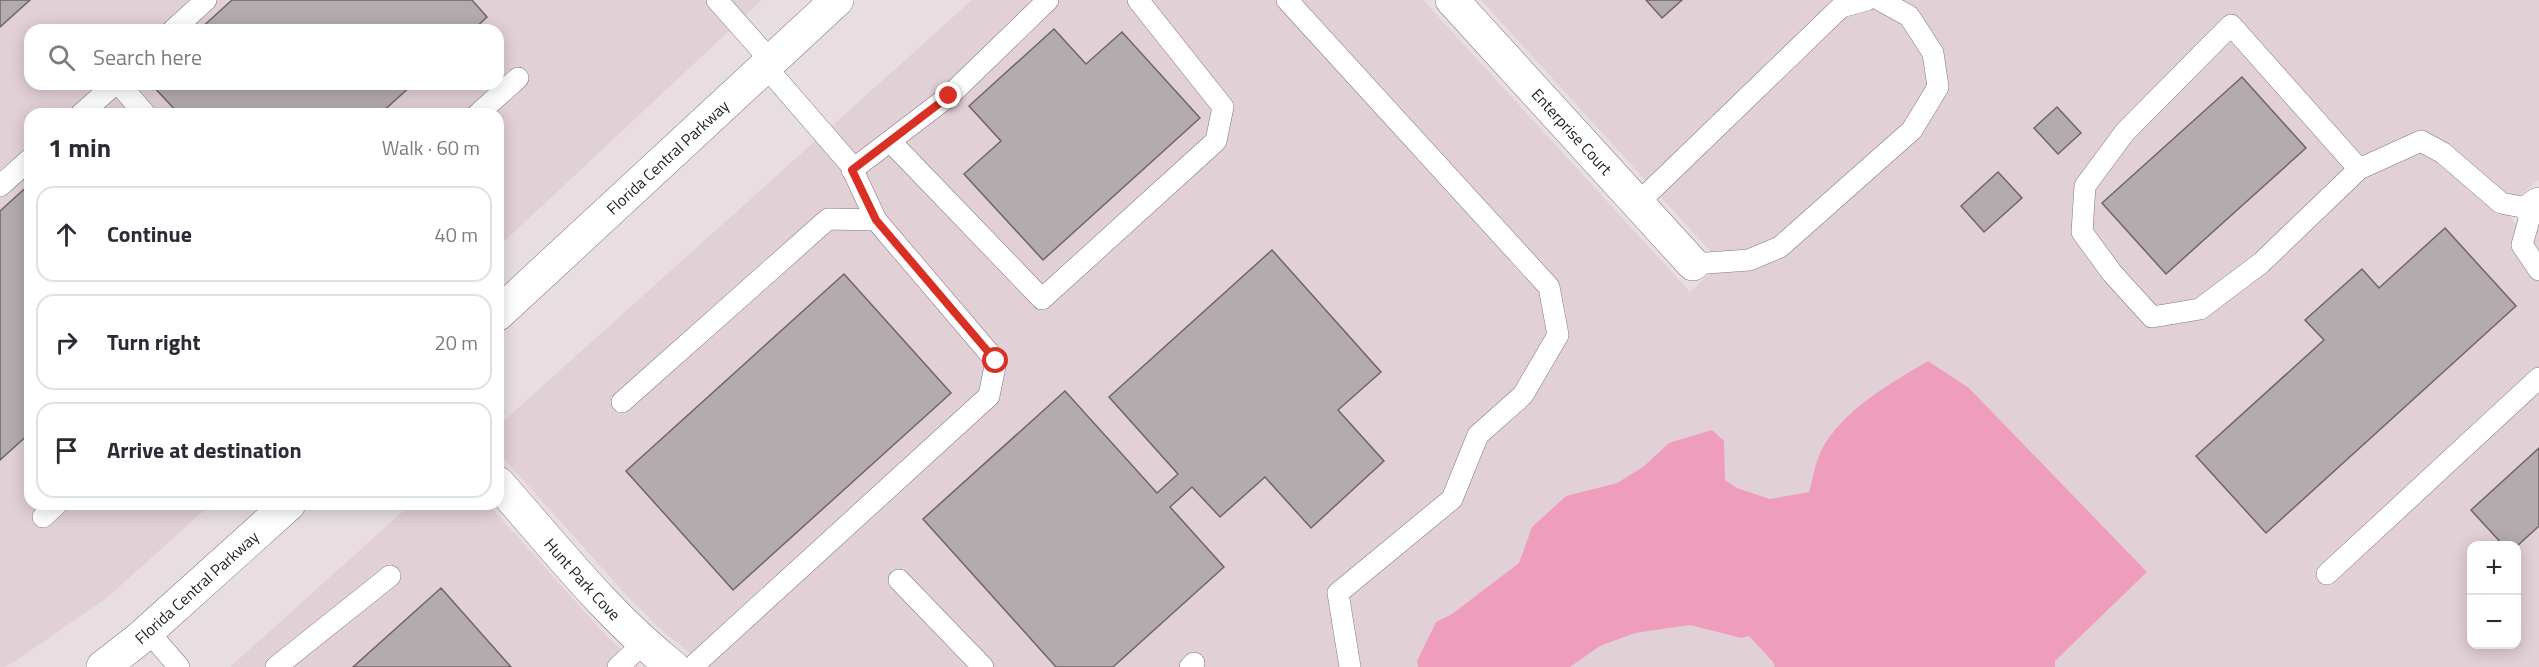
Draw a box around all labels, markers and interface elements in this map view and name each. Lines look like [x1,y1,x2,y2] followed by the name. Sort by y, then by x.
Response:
[24,24,504,90] search box
[93,40,202,74] text: Search here
[45,41,78,74] icon: search
[935,82,961,108] route end
[1526,83,1618,180] street label: Enterprise Court
[601,94,734,220] street label: Florida Central Parkway
[48,128,111,167] text: 1 min
[382,132,480,163] text: Walk · 60 m
[107,217,192,251] text: Continue
[50,218,83,251] icon: ahead
[434,219,478,250] text: 40 m
[107,325,201,359] text: Turn right
[50,326,83,359] icon: right
[434,327,478,358] text: 20 m
[982,347,1008,373] route start
[107,433,302,467] text: Arrive at destination
[50,434,83,467] icon: arrive
[129,525,264,650] street label: Florida Central Parkway
[539,533,626,626] street label: Hunt Park Cove
[2467,541,2521,649] map controls
[2467,541,2521,595] button: +
[2467,595,2521,649] button: −

